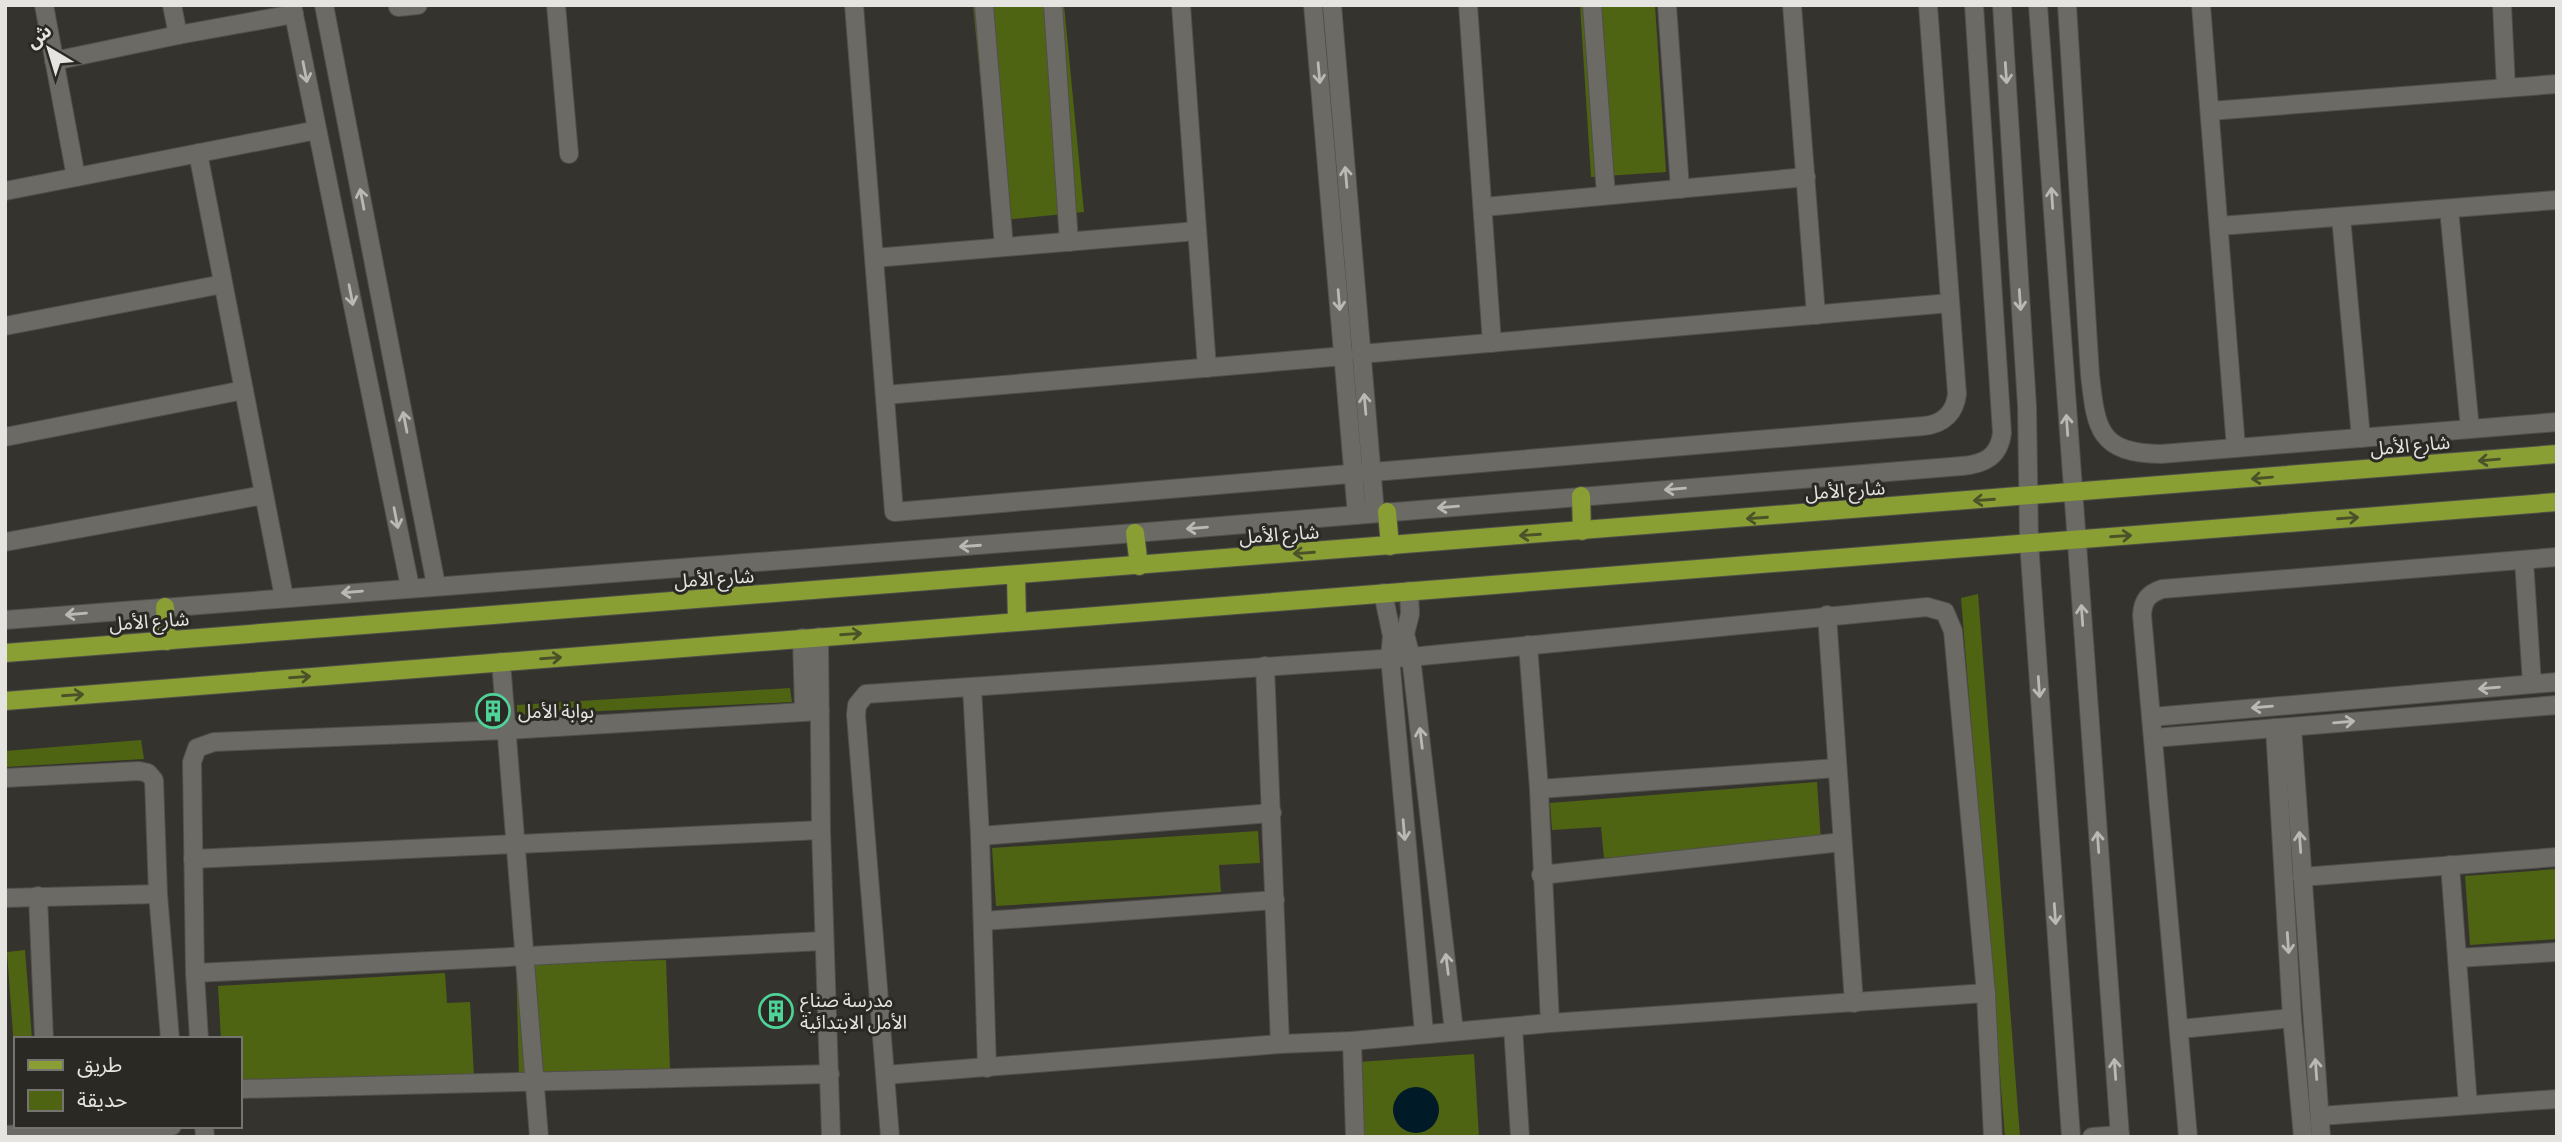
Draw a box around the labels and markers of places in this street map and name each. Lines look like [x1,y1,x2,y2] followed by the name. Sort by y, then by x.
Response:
[474,692,512,730] building icon: بوابة الأمل
[518,699,594,723] place label: بوابة الأمل
[800,988,907,1034] place label: مدرسة صناع الأمل الابتدائية
[757,992,795,1030] building icon: مدرسة صناع الأمل الابتدائية

